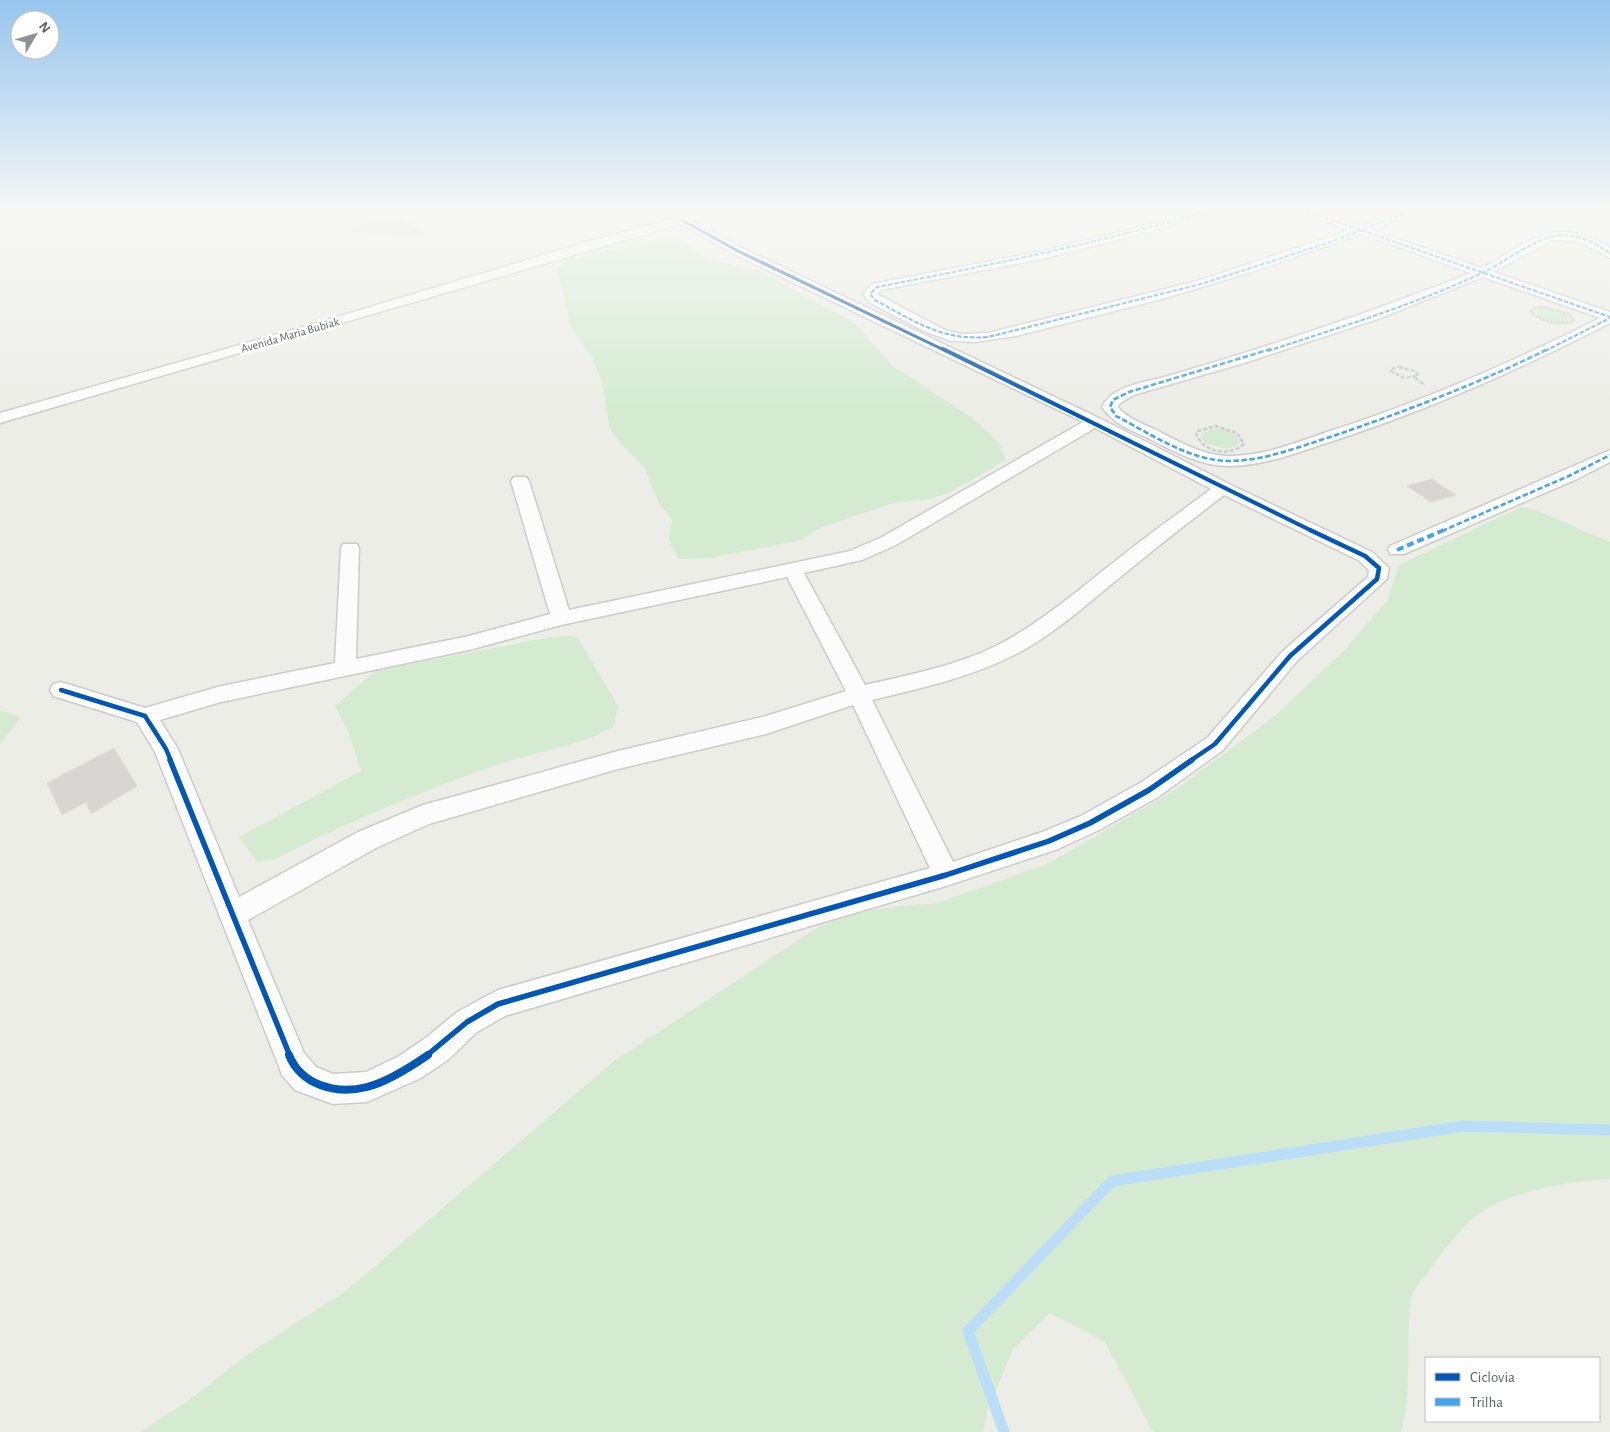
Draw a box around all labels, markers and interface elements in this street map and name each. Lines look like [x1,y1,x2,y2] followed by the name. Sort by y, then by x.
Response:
[10,10,60,60] north arrow
[36,19,53,36] text: N
[239,315,341,355] street label: Avenida Maria Bubiak
[1425,1357,1600,1422] legend
[1470,1370,1515,1385] text: Ciclovia
[1470,1395,1503,1410] text: Trilha

